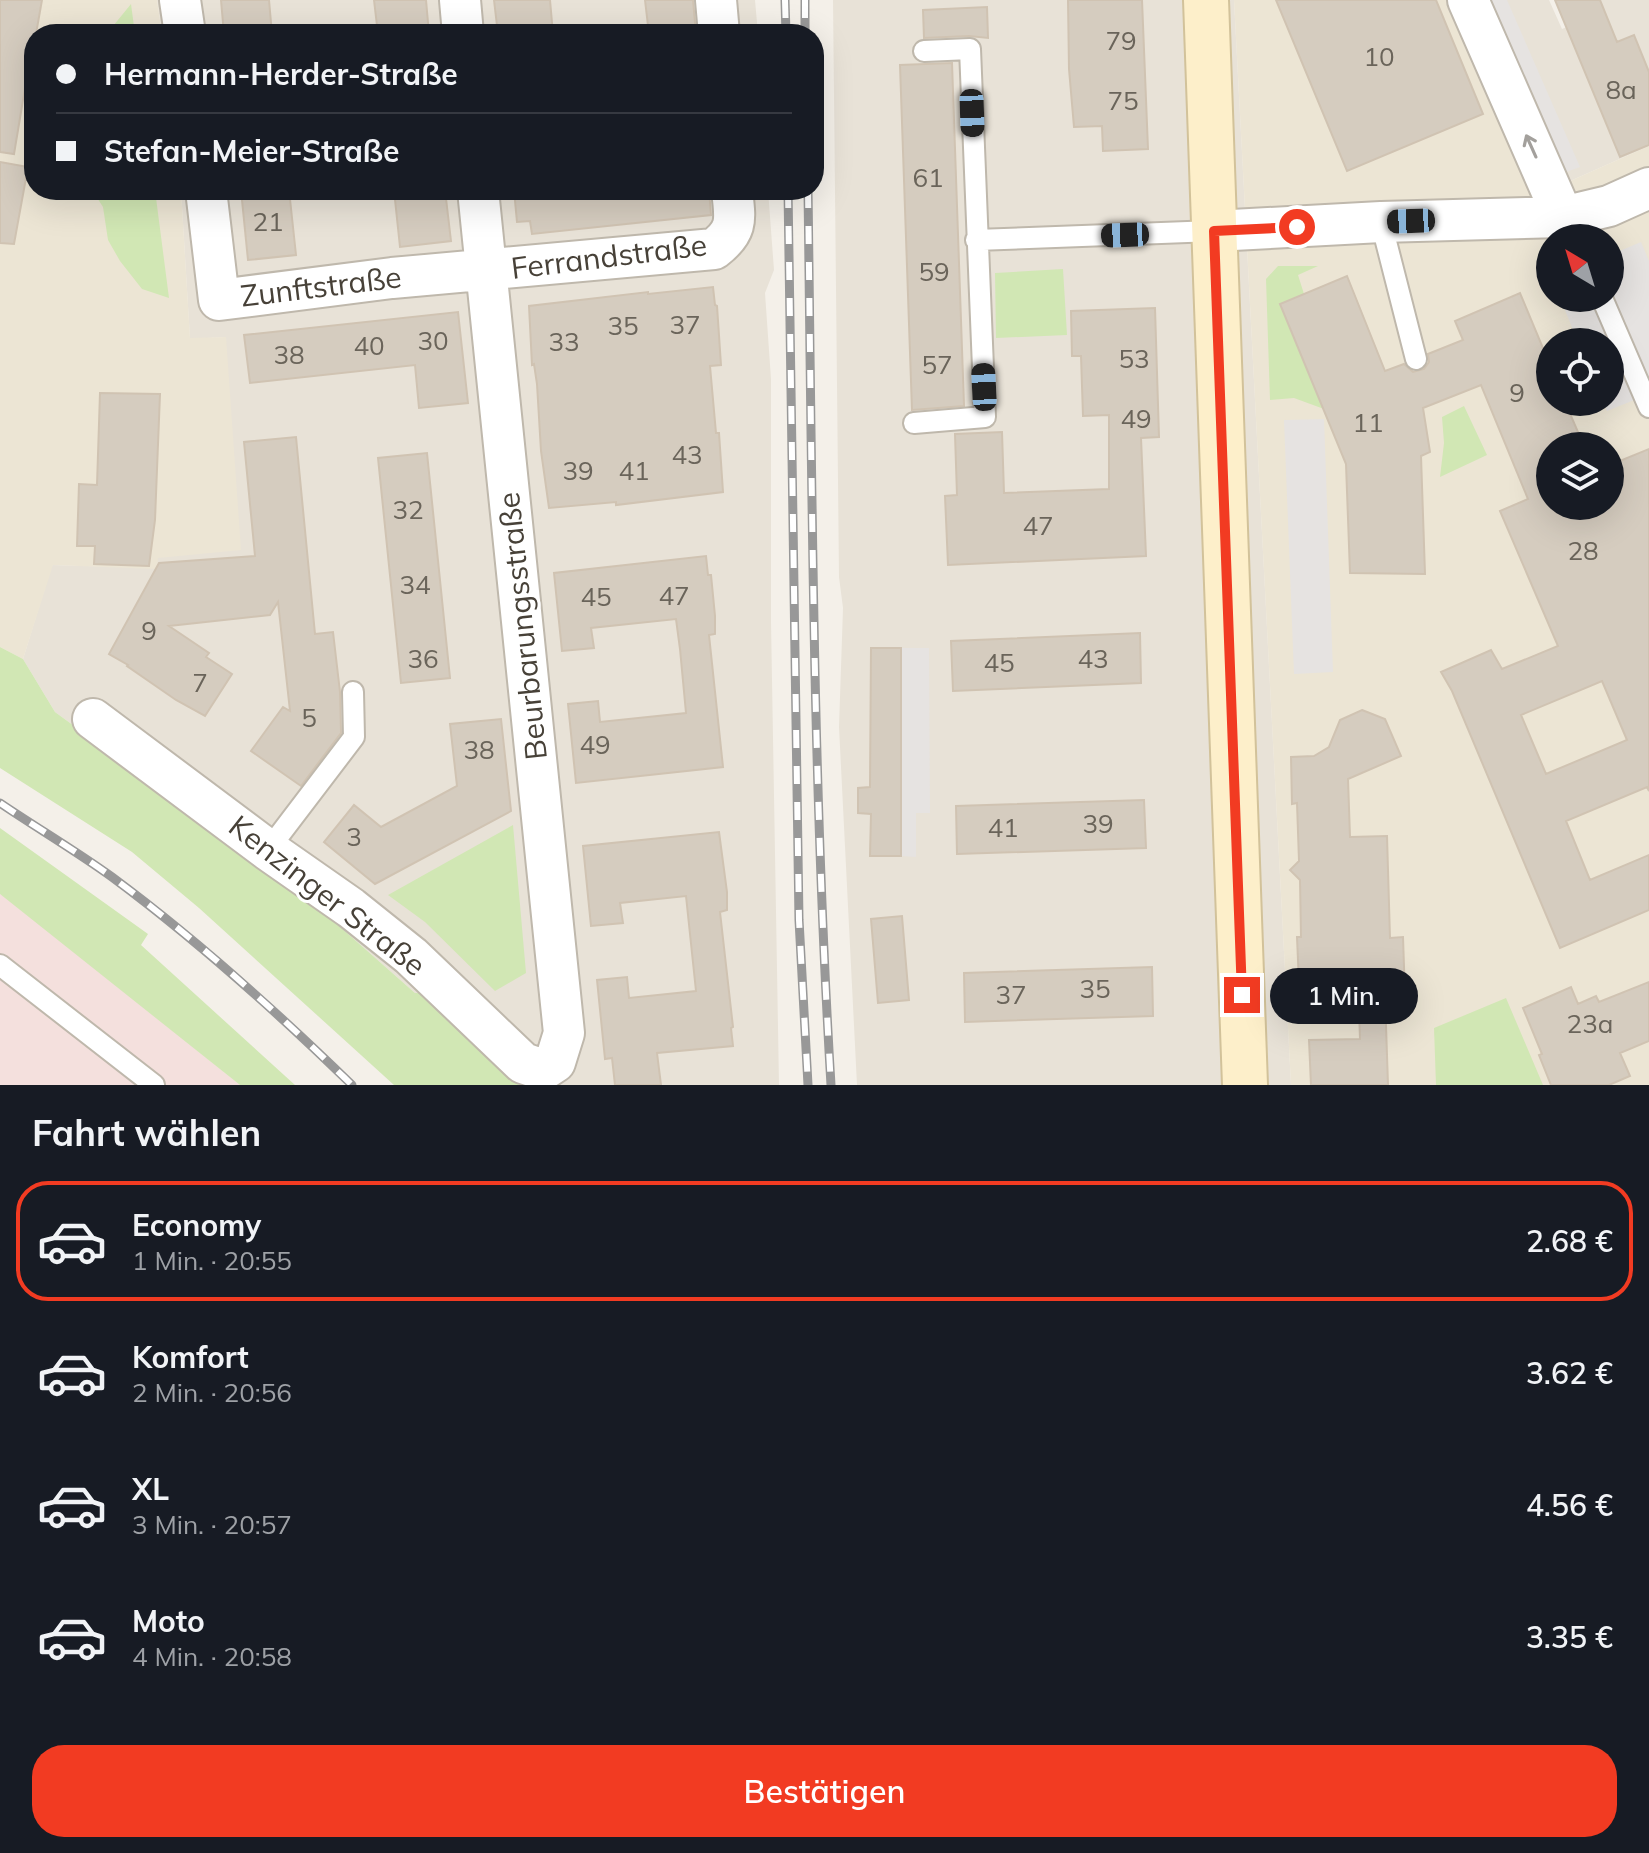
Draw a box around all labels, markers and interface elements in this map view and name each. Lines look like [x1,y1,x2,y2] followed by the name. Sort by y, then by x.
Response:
[1105,24,1137,57] house number: 79
[1363,40,1395,73] house number: 10
[104,55,458,93] text: Hermann-Herder-Straße
[1605,73,1637,106] house number: 8a
[1107,84,1139,117] house number: 75
[959,89,985,137] car
[104,132,400,170] text: Stefan-Meier-Straße
[1523,134,1538,158] one-way arrow
[912,161,944,194] house number: 61
[252,205,284,238] house number: 21
[1387,208,1435,234] car
[1279,209,1315,245] route start
[1101,222,1149,248] car
[1536,224,1624,312] north arrow
[1536,224,1624,520] map controls
[509,225,709,287] street label: Ferrandstraße
[918,255,950,288] house number: 59
[238,257,403,315] street label: Zunftstraße
[669,308,701,341] house number: 37
[607,309,639,342] house number: 35
[417,324,449,357] house number: 30
[548,325,580,358] house number: 33
[1536,328,1624,416] button: locate
[353,329,385,362] house number: 40
[273,338,305,371] house number: 38
[1118,342,1150,375] house number: 53
[921,348,953,381] house number: 57
[971,362,997,412] car
[1509,376,1525,409] house number: 9
[1120,402,1152,435] house number: 49
[1352,406,1384,439] house number: 11
[1536,432,1624,520] button: layers
[671,438,703,471] house number: 43
[562,454,594,487] house number: 39
[618,454,650,487] house number: 41
[489,490,555,762] street label: Beurbarungsstraße
[392,493,424,526] house number: 32
[1022,509,1054,542] house number: 47
[1567,534,1599,567] house number: 28
[399,568,431,601] house number: 34
[658,579,690,612] house number: 47
[580,580,612,613] house number: 45
[141,614,157,647] house number: 9
[407,642,439,675] house number: 36
[1077,642,1109,675] house number: 43
[983,646,1015,679] house number: 45
[192,666,208,699] house number: 7
[301,701,317,734] house number: 5
[579,728,611,761] house number: 49
[463,733,495,766] house number: 38
[222,807,434,984] street label: Kenzinger Straße
[1082,807,1114,840] house number: 39
[987,811,1019,844] house number: 41
[346,820,362,853] house number: 3
[1270,967,1418,1023] callout: 1 Min.
[1079,972,1111,1005] house number: 35
[1224,977,1260,1013] route end
[995,978,1027,1011] house number: 37
[1307,979,1381,1012] text: 1 Min.
[1567,1007,1613,1040] house number: 23a
[32,1110,261,1155] text: Fahrt wählen
[36,1205,108,1277] icon: car
[132,1206,261,1244] text: Economy
[1526,1222,1613,1260] text: 2.68 €
[132,1244,292,1277] text: 1 Min. · 20:55
[36,1337,108,1409] icon: car
[132,1338,249,1376] text: Komfort
[1526,1354,1613,1392] text: 3.62 €
[132,1376,292,1409] text: 2 Min. · 20:56
[36,1469,108,1541] icon: car
[132,1470,169,1508] text: XL
[1526,1486,1613,1524] text: 4.56 €
[132,1508,292,1541] text: 3 Min. · 20:57
[36,1601,108,1673] icon: car
[132,1602,205,1640] text: Moto
[1526,1618,1613,1656] text: 3.35 €
[132,1640,292,1673] text: 4 Min. · 20:58
[32,1745,1617,1837] button: Bestätigen

